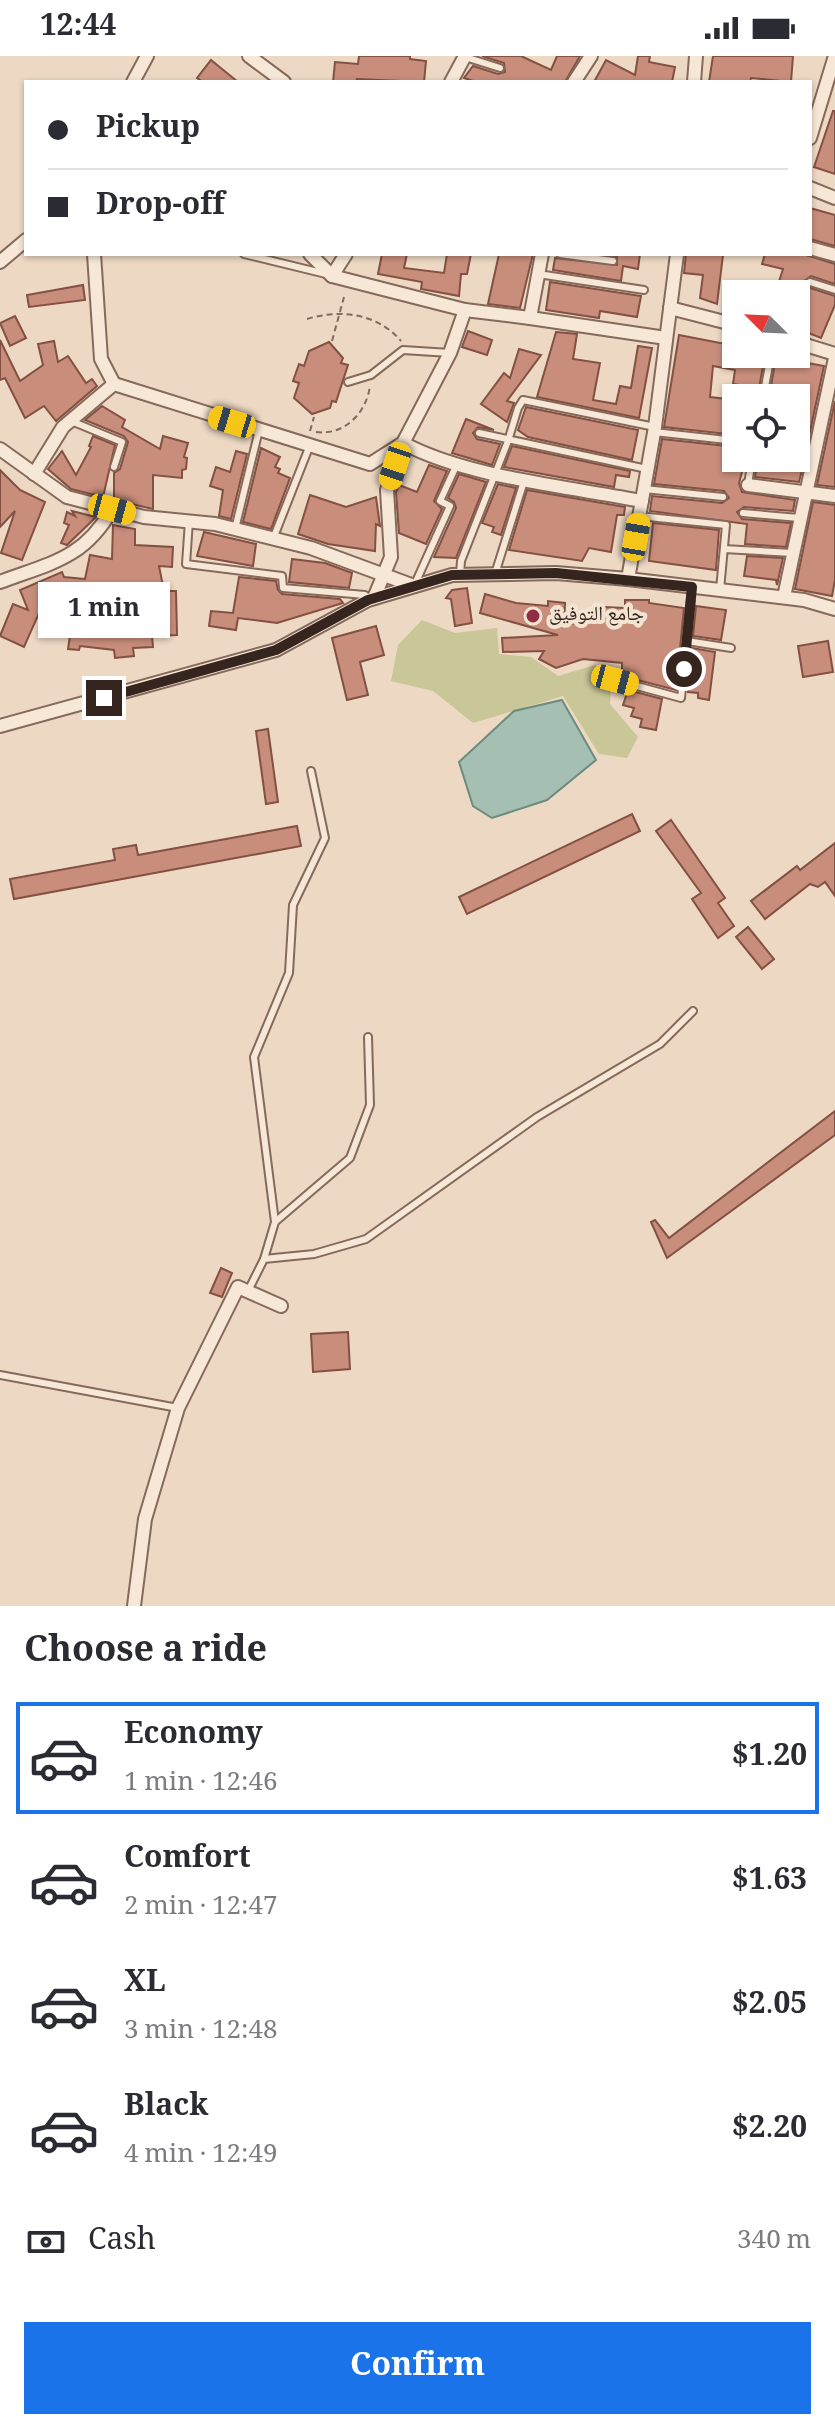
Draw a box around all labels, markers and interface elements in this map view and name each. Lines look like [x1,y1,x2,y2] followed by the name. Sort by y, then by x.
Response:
[40,3,116,54] text: 12:44
[96,105,200,156] text: Pickup
[96,182,225,233] text: Drop-off
[722,280,810,368] north arrow
[722,280,810,472] map controls
[722,384,810,472] button: locate
[206,404,258,440] car
[376,439,414,493] car
[86,491,138,527] car
[620,511,652,563] car
[38,582,170,638] callout: 1 min
[68,588,140,632] text: 1 min
[549,599,644,633] place label: جامع التوفيق
[524,607,542,625] marker: جامع التوفيق
[666,651,702,687] route start
[589,662,641,698] car
[86,680,122,716] route end
[24,1623,267,1684] text: Choose a ride
[124,1711,263,1762] text: Economy
[28,1722,100,1794] icon: car
[732,1733,807,1784] text: $1.20
[124,1762,278,1806] text: 1 min · 12:46
[124,1835,251,1886] text: Comfort
[28,1846,100,1918] icon: car
[732,1857,807,1908] text: $1.63
[124,1886,278,1930] text: 2 min · 12:47
[124,1959,166,2010] text: XL
[28,1970,100,2042] icon: car
[732,1981,807,2032] text: $2.05
[124,2010,278,2054] text: 3 min · 12:48
[124,2083,208,2134] text: Black
[28,2094,100,2166] icon: car
[732,2105,807,2156] text: $2.20
[124,2134,278,2178] text: 4 min · 12:49
[88,2217,156,2268] text: Cash
[24,2220,68,2264] icon: cash
[737,2220,811,2264] text: 340 m
[24,2322,811,2414] button: Confirm

